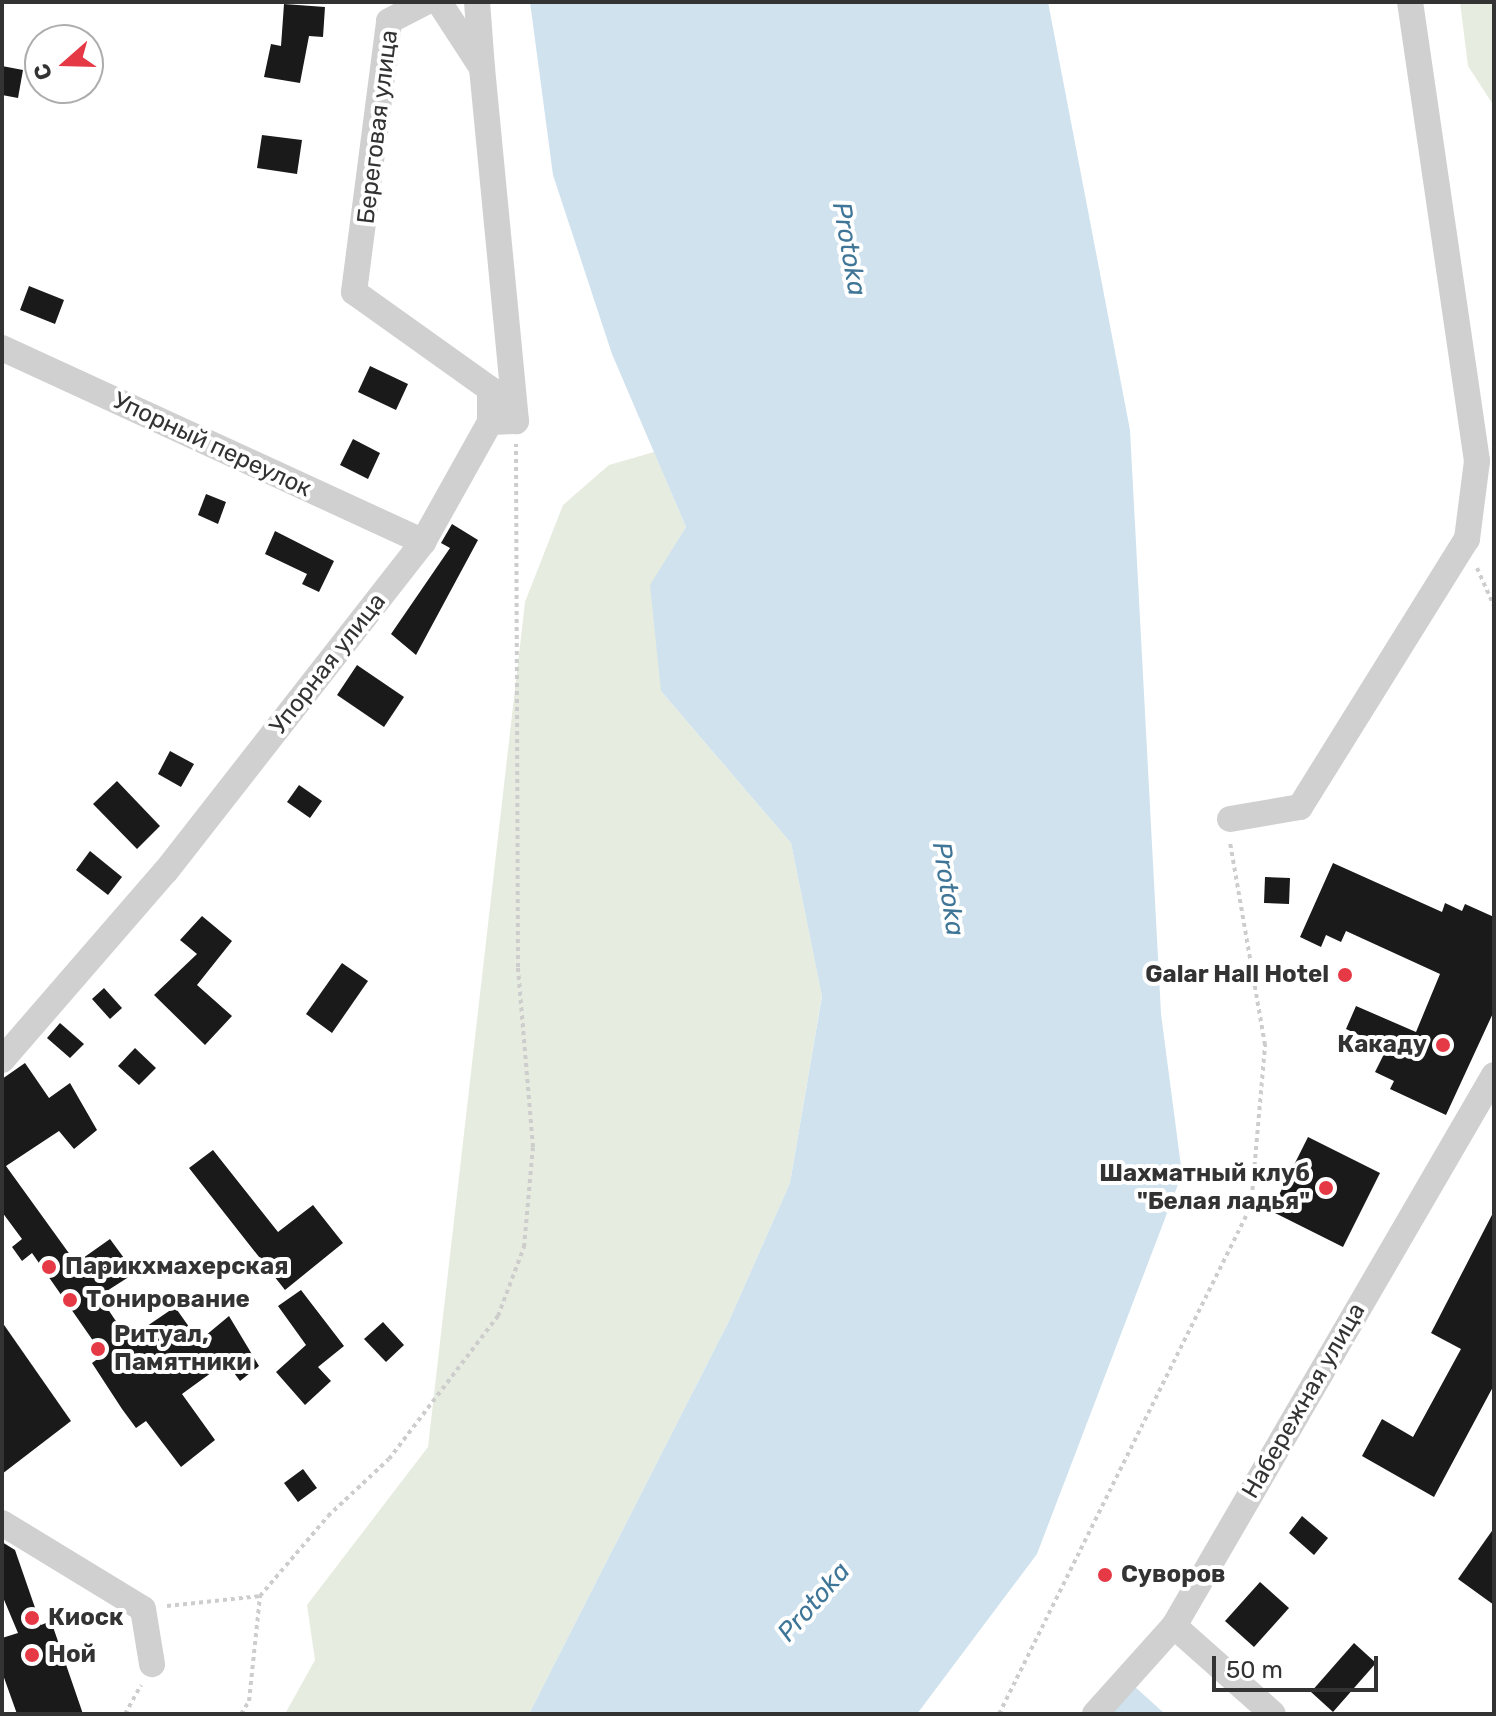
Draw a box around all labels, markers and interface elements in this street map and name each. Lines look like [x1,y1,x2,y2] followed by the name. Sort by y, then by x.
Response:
[24,24,104,104] north arrow
[352,28,404,226] street label: Береговая улица
[28,60,58,84] text: С
[825,200,873,298] water label: Protoka
[108,386,316,504] street label: Упорный переулок
[264,588,392,740] street label: Упорная улица
[925,840,971,938] water label: Protoka
[1145,961,1329,989] place label: Galar Hall Hotel
[1336,966,1354,984] marker: Galar Hall Hotel
[1337,1031,1427,1059] place label: Какаду
[1434,1036,1452,1054] marker: Какаду
[1099,1160,1310,1216] place label: Шахматный клуб "Белая ладья"
[1317,1179,1335,1197] marker: Шахматный клуб "Белая ладья"
[65,1253,289,1281] place label: Парикхмахерская
[40,1258,58,1276] marker: Парикхмахерская
[86,1286,250,1314] place label: Тонирование
[61,1291,79,1309] marker: Тонирование
[1236,1298,1372,1504] street label: Набережная улица
[114,1321,252,1377] place label: Ритуал, Памятники
[89,1340,107,1358] marker: Ритуал, Памятники
[771,1556,857,1648] water label: Protoka
[1121,1561,1226,1589] place label: Суворов
[1096,1566,1114,1584] marker: Суворов
[48,1604,124,1632] place label: Киоск
[23,1609,41,1627] marker: Киоск
[1216,1640,1382,1690] scale bar
[48,1641,96,1669] place label: Ной
[23,1646,41,1664] marker: Ной
[1226,1656,1283,1684] text: 50 m

